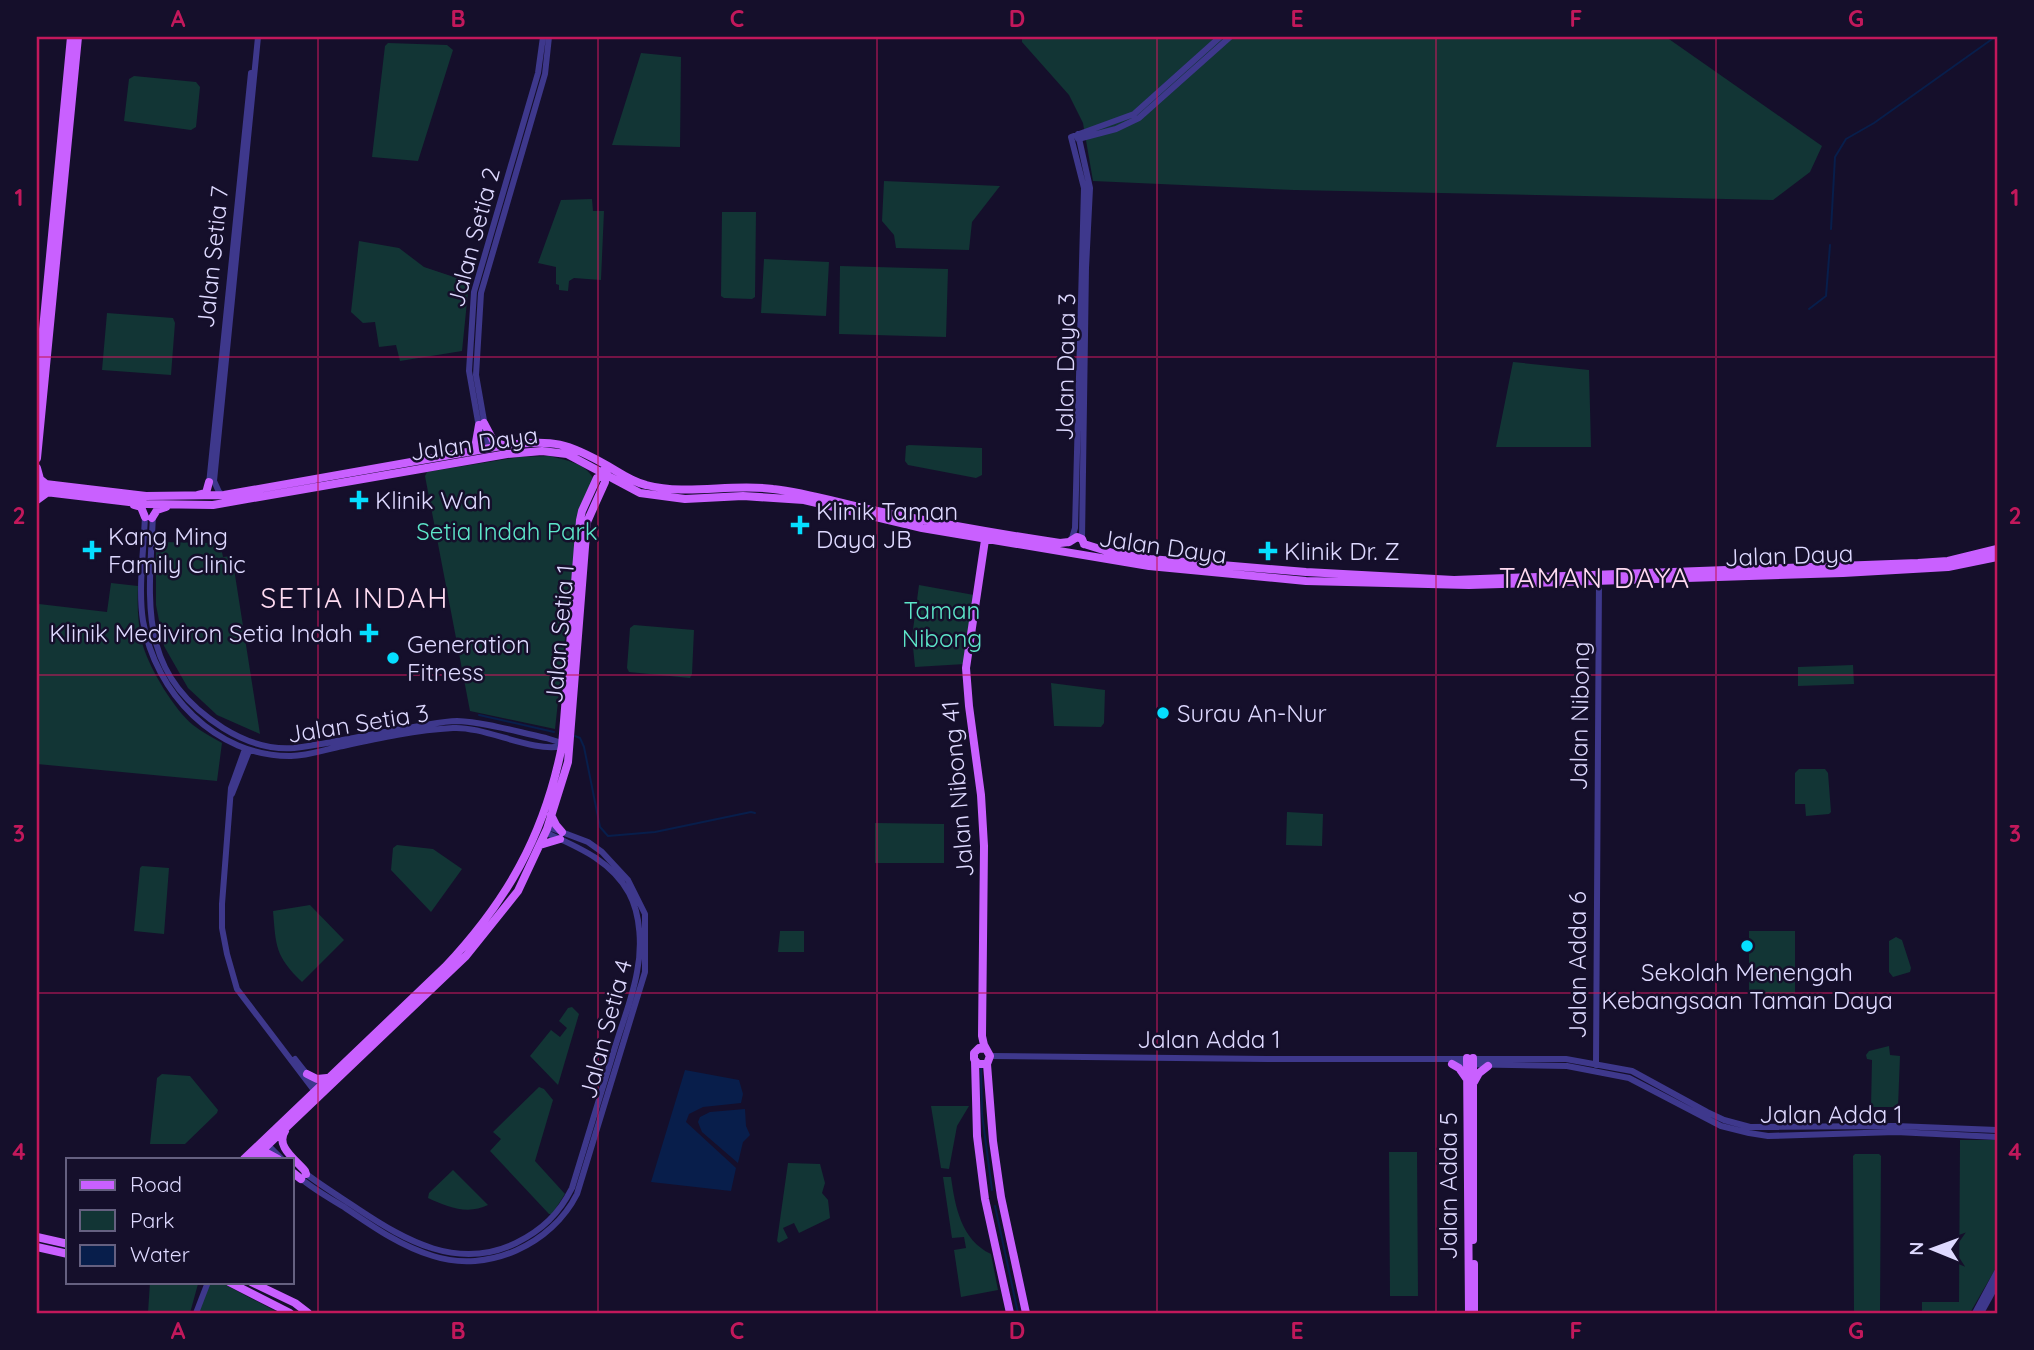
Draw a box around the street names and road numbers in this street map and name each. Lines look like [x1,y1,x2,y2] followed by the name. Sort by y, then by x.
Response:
[440,164,506,310] street label: Jalan Setia 2
[190,185,234,329] street label: Jalan Setia 7
[1049,293,1081,441] street label: Jalan Daya 3
[408,419,540,467] street label: Jalan Daya
[1097,522,1229,570] street label: Jalan Daya
[1724,538,1854,572] street label: Jalan Daya
[538,563,580,705] street label: Jalan Setia 1
[1563,641,1595,791] street label: Jalan Nibong
[285,697,431,749] street label: Jalan Setia 3
[934,699,980,879] street label: Jalan Nibong 41
[1562,891,1592,1039] street label: Jalan Adda 6
[572,956,638,1102] street label: Jalan Setia 4
[1137,1024,1281,1054] street label: Jalan Adda 1
[1759,1099,1903,1129] street label: Jalan Adda 1
[1433,1112,1463,1260] street label: Jalan Adda 5

